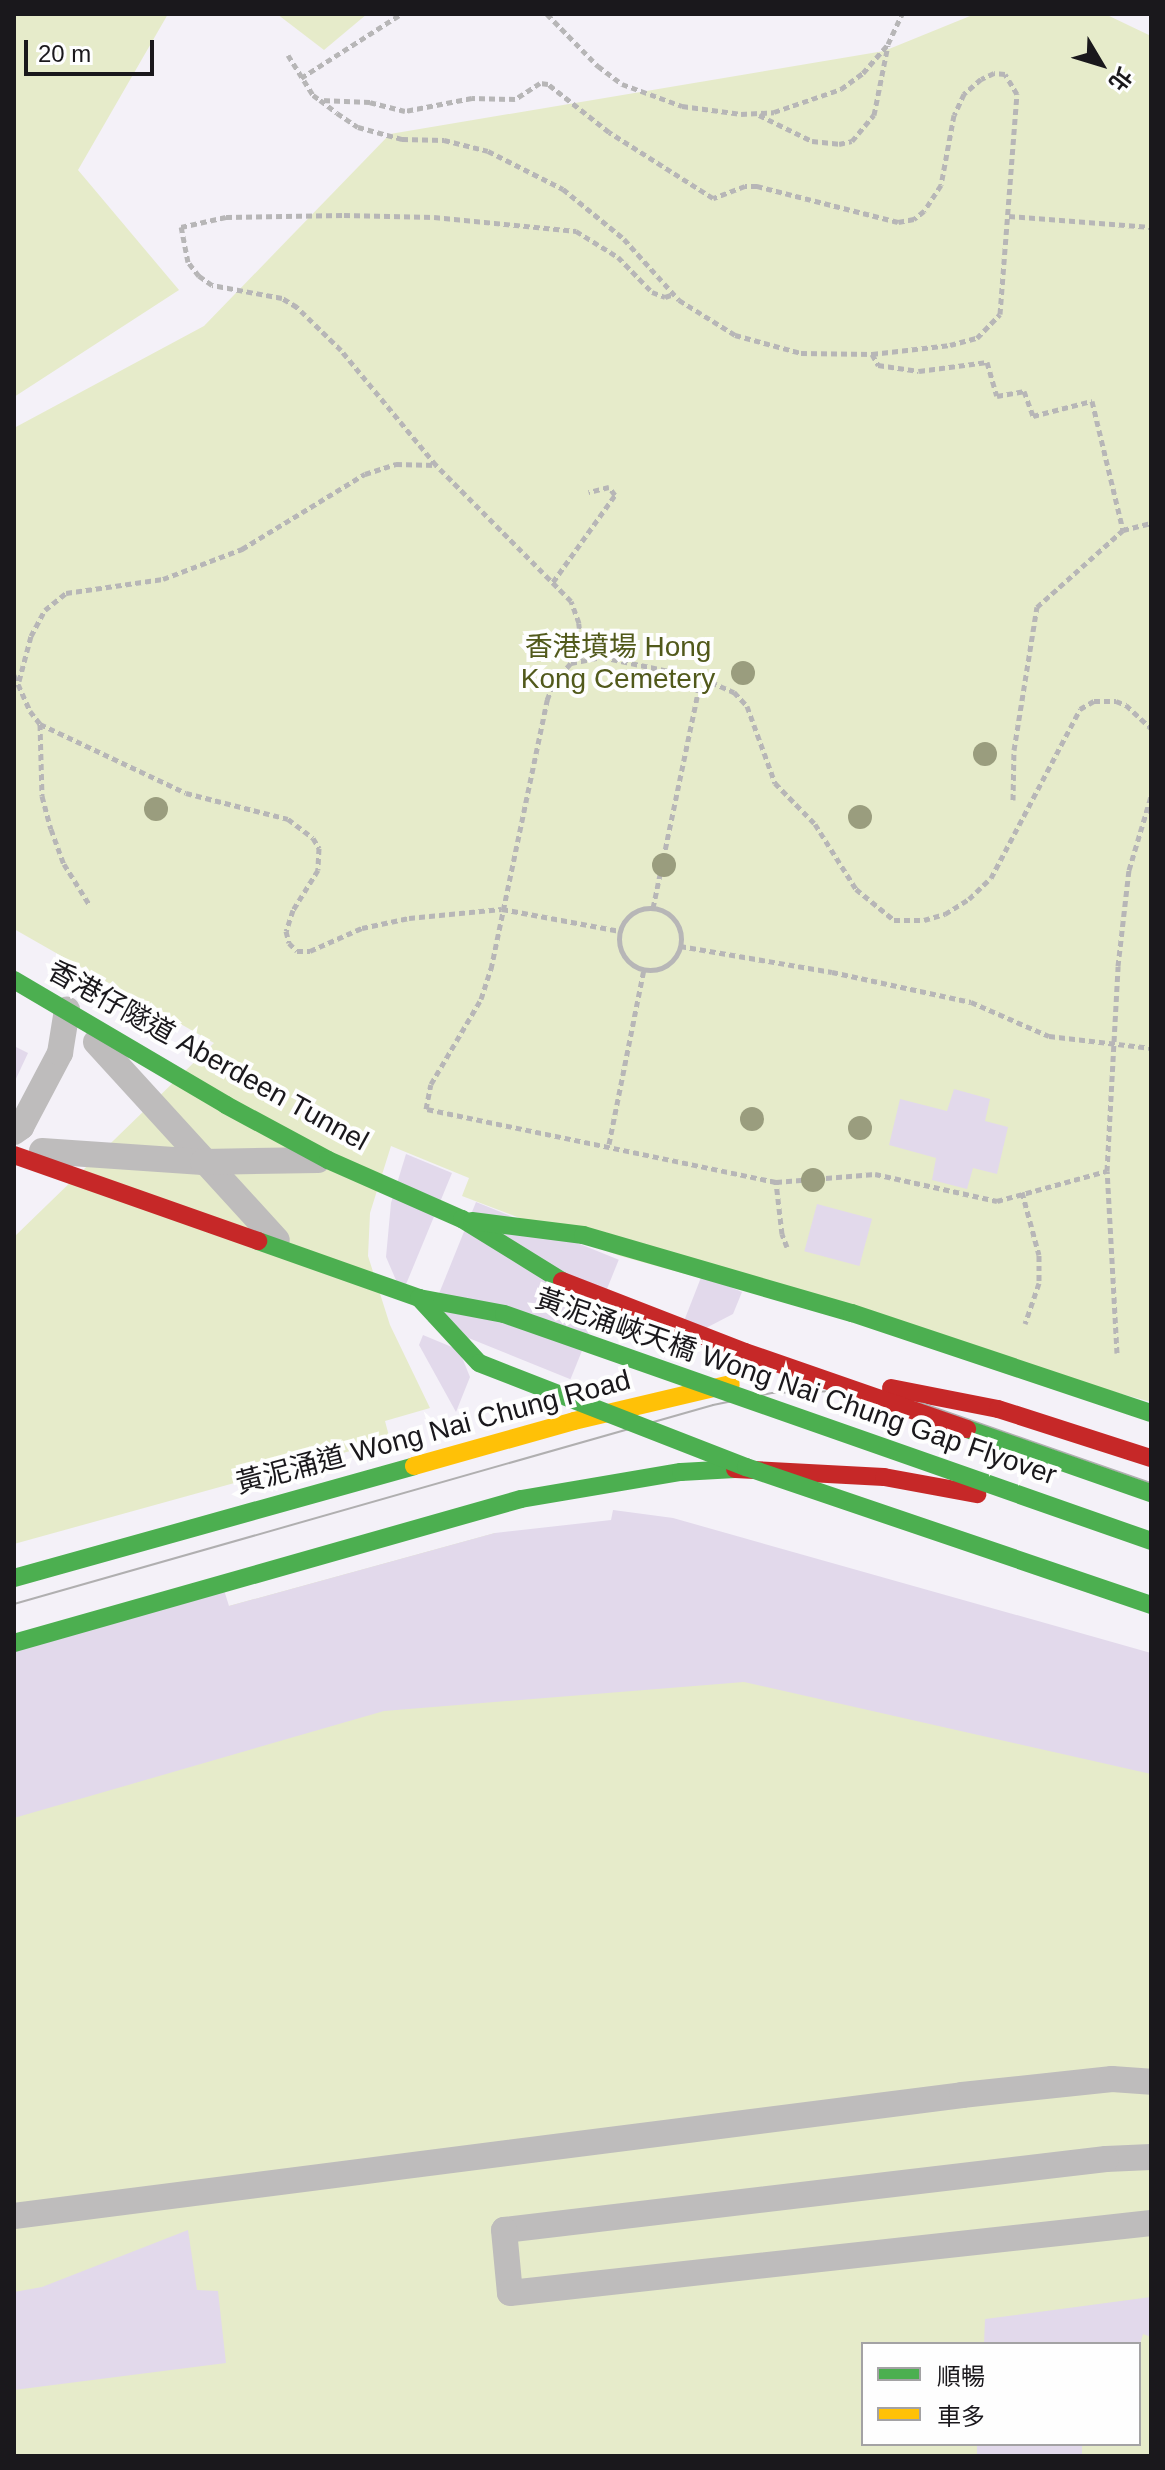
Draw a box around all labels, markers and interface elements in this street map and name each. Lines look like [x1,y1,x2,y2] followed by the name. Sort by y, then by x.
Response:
[28,24,158,74] scale bar
[1061,24,1141,104] north arrow
[38,40,91,67] text: 20 m
[1104,63,1137,95] text: 北
[521,630,715,696] park label: 香港墳場 Hong Kong Cemetery
[42,954,374,1158] street label: 香港仔隧道 Aberdeen Tunnel
[531,1282,1061,1492] street label: 黃泥涌峽天橋 Wong Nai Chung Gap Flyover
[232,1363,634,1501] street label: 黃泥涌道 Wong Nai Chung Road
[861,2342,1141,2446] legend
[937,2363,985,2390] text: 順暢
[937,2403,985,2430] text: 車多

